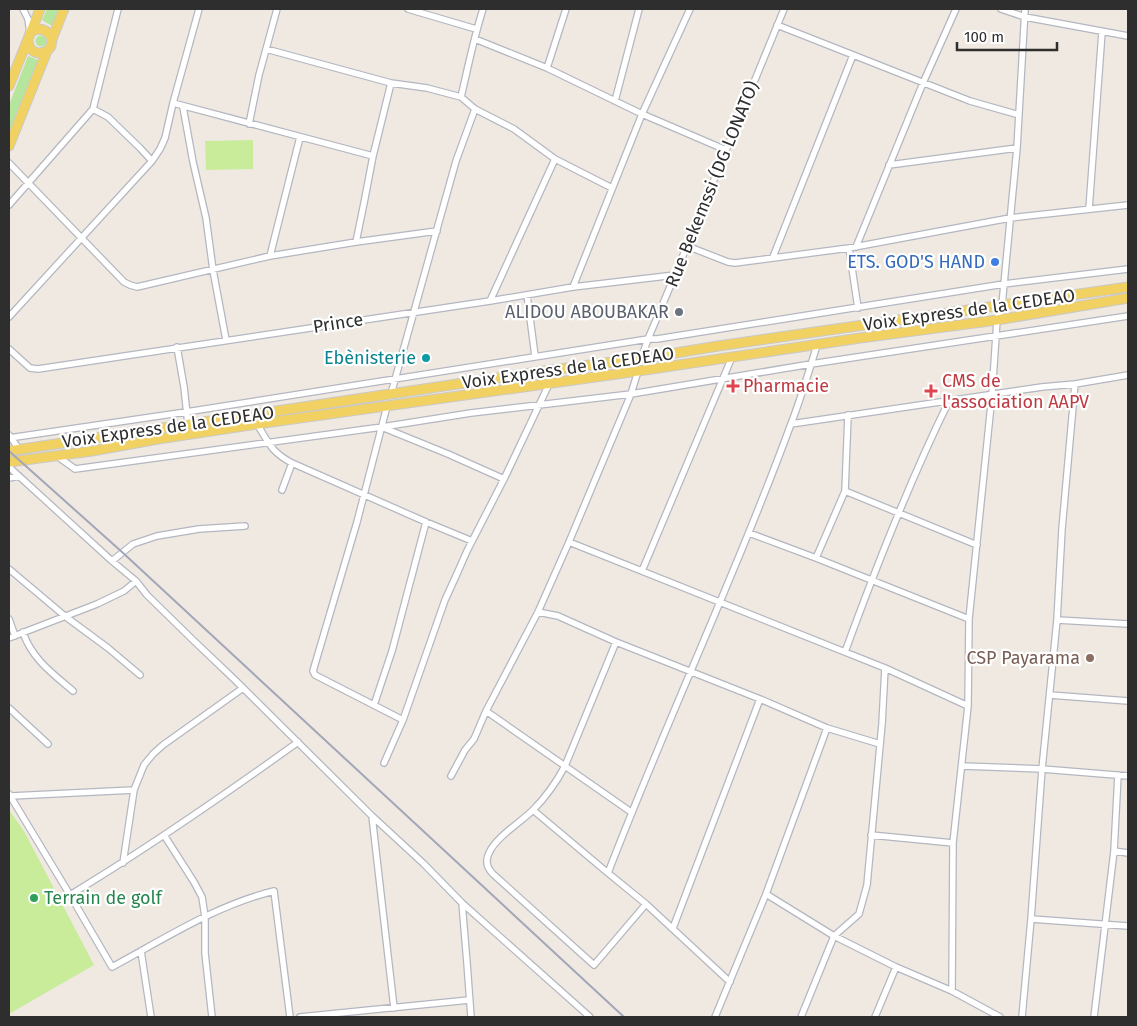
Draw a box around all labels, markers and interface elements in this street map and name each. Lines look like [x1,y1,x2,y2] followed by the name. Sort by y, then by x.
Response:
[957,20,1057,52] scale bar
[964,28,1004,46] text: 100 m
[661,78,764,290] street label: Rue Bekemssi (DG LONATO)
[847,251,985,273] place label: ETS. GOD'S HAND
[989,256,1001,268] marker: ETS. GOD'S HAND
[862,284,1076,336] street label: Voix Express de la CEDEAO
[505,301,669,323] place label: ALIDOU ABOUBAKAR
[673,306,685,318] marker: ALIDOU ABOUBAKAR
[311,308,365,338] street label: Prince
[461,342,675,394] street label: Voix Express de la CEDEAO
[324,347,416,369] place label: Ebènisterie
[420,352,432,364] marker: Ebènisterie
[942,370,1089,413] place label: CMS de l'association AAPV
[743,375,829,397] place label: Pharmacie
[727,380,739,392] marker: Pharmacie
[924,384,938,398] marker: CMS de l'association AAPV
[61,401,275,453] street label: Voix Express de la CEDEAO
[966,647,1080,669] place label: CSP Payarama
[1084,652,1096,664] marker: CSP Payarama
[44,887,164,909] place label: Terrain de golf
[28,892,40,904] marker: Terrain de golf

